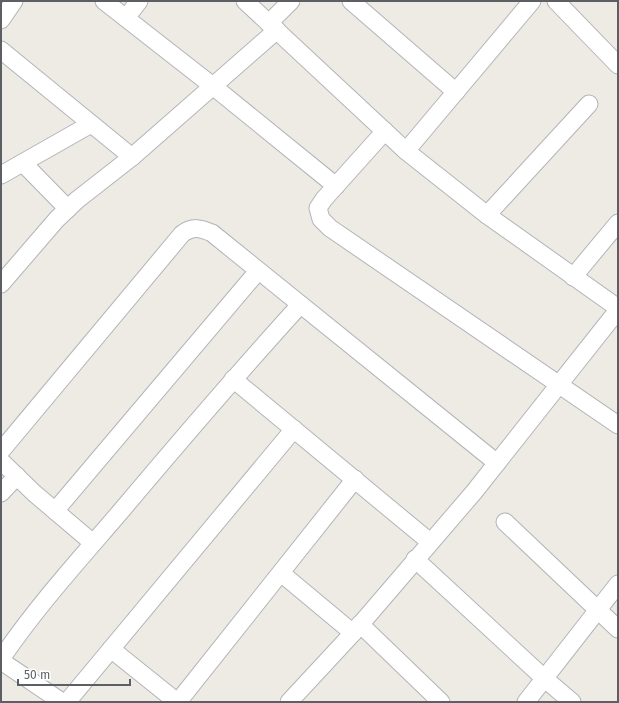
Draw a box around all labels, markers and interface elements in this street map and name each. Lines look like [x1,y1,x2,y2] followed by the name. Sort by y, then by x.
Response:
[18,661,130,687] scale bar
[24,668,50,682] text: 50 m

